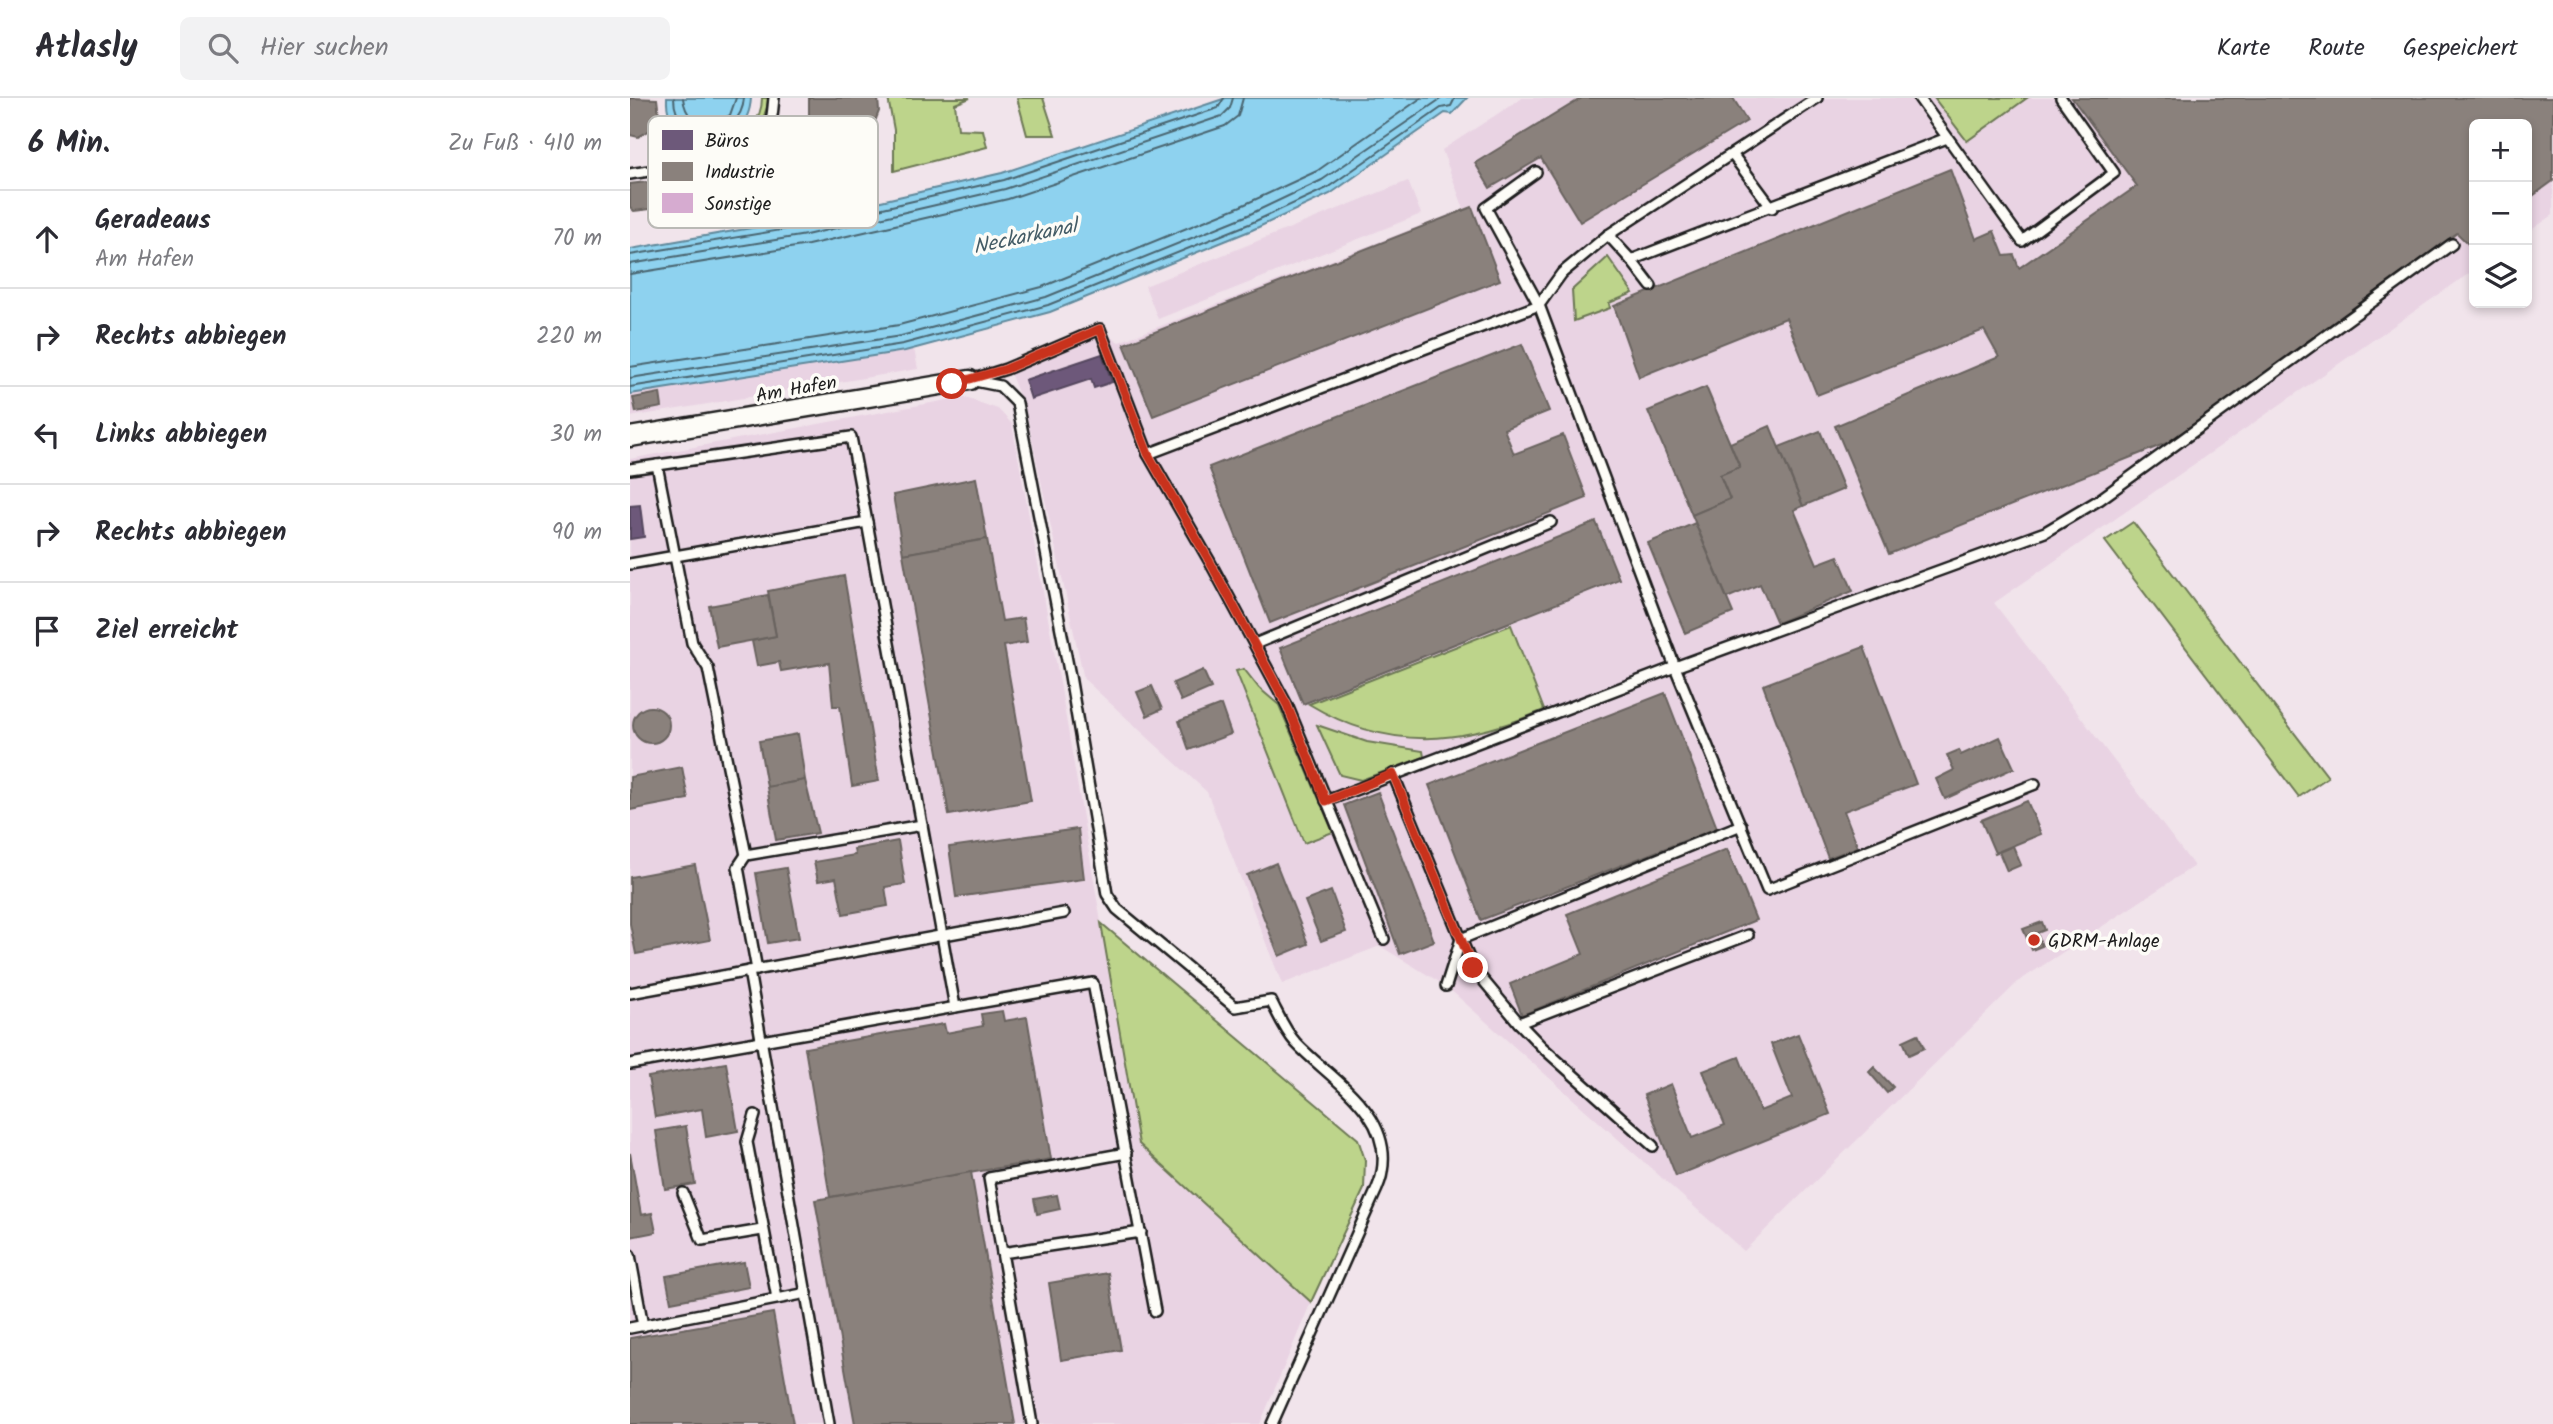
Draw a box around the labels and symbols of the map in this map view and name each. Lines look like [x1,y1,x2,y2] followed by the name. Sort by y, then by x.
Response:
[648,116,878,228] legend
[705,127,749,157] text: Büros
[705,158,775,188] text: Industrie
[705,190,772,220] text: Sonstige
[970,210,1084,265] water label: Neckarkanal
[753,368,839,412] street label: Am Hafen
[936,368,967,399] route start
[2048,927,2160,957] place label: GDRM-Anlage
[2026,932,2042,948] marker: GDRM-Anlage
[1457,952,1488,983] route end

